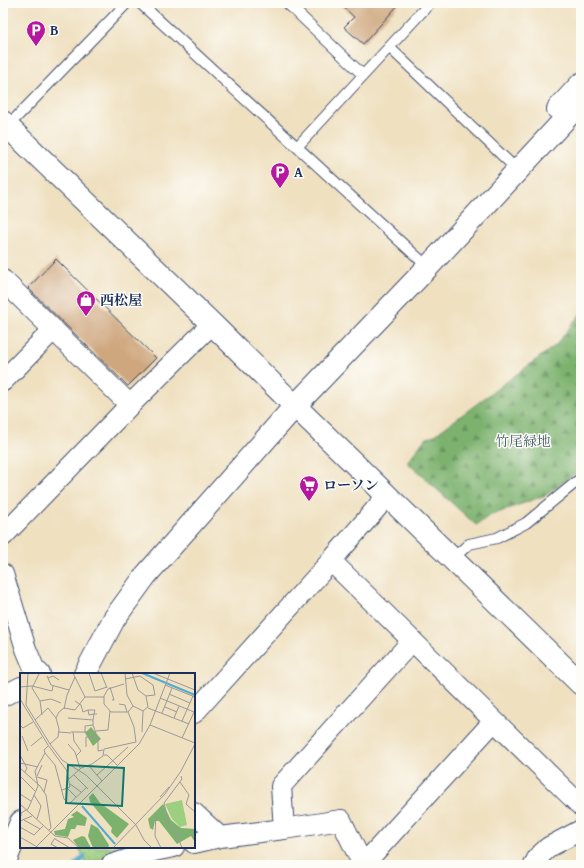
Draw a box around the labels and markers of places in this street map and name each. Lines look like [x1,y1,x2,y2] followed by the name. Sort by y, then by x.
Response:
[25,19,47,47] parking icon: B
[50,20,59,40] place label: B
[269,161,291,189] parking icon: A
[294,162,303,182] place label: A
[75,289,97,317] shop icon: 西松屋
[100,290,142,310] place label: 西松屋
[298,474,320,502] supermarket icon: ローソン
[323,475,378,495] place label: ローソン

